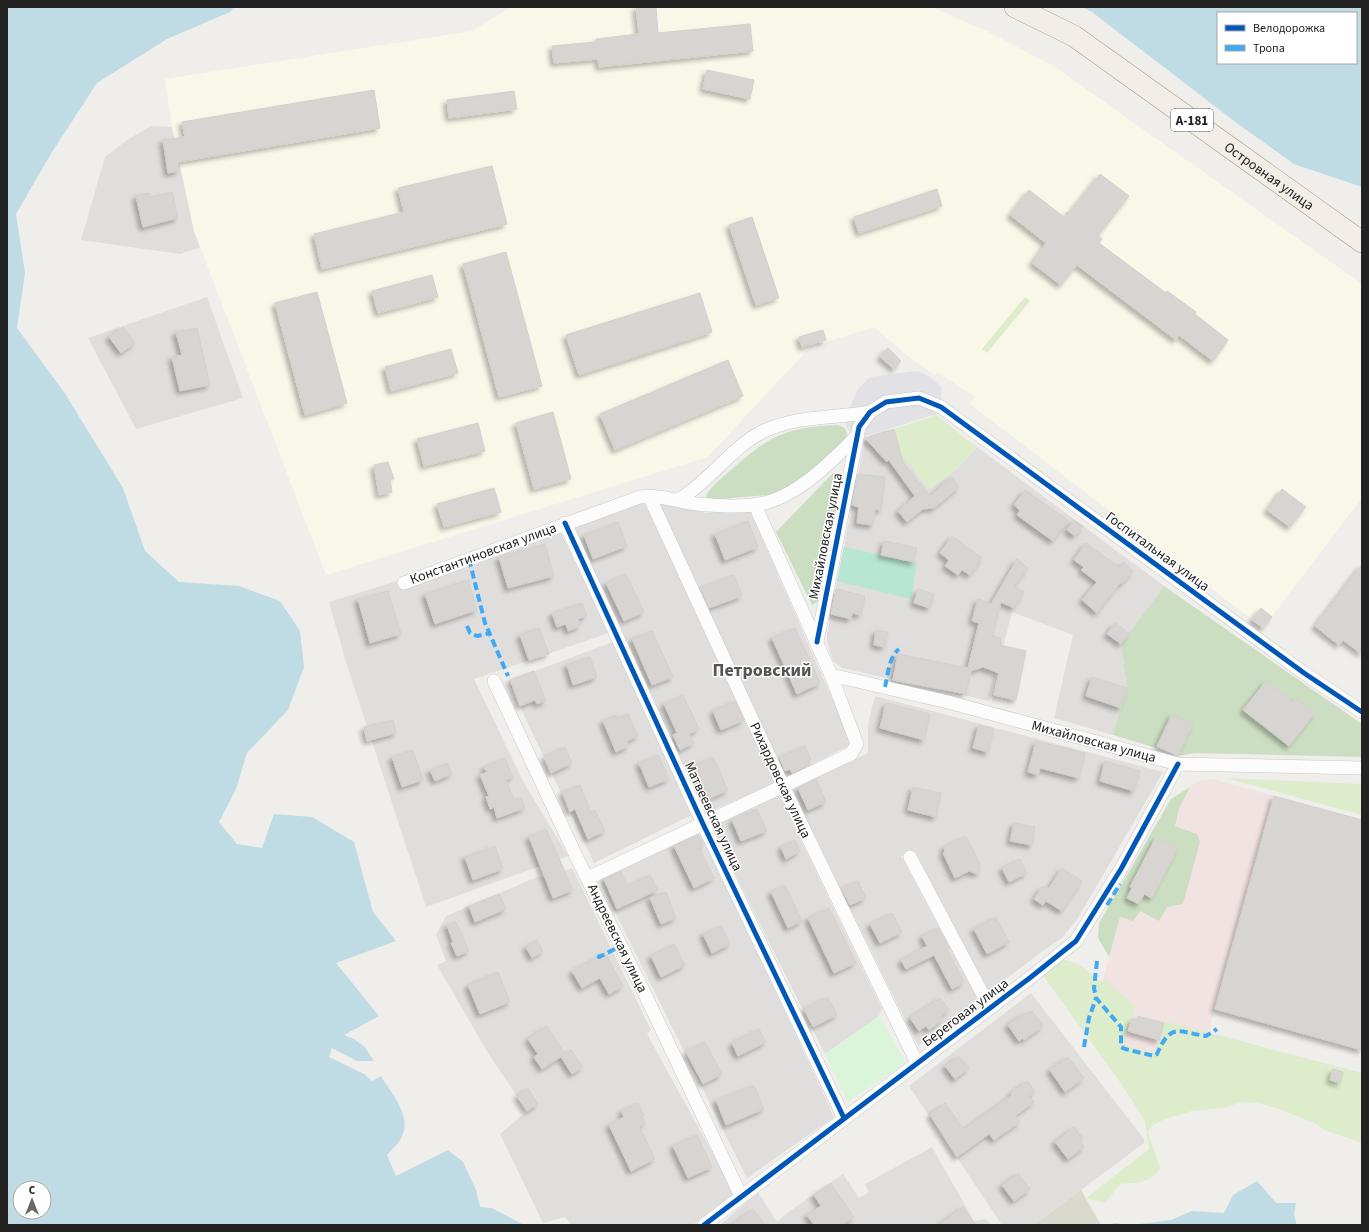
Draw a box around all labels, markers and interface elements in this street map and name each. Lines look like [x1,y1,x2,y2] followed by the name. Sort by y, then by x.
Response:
[1217,12,1357,64] legend
[1253,20,1325,37] text: Велодорожка
[1253,40,1285,57] text: Тропа
[1171,109,1213,131] road number: А-181
[1220,138,1318,216] street label: Островная улица
[804,471,848,601] street label: Михайловская улица
[1101,507,1214,596] street label: Госпитальная улица
[407,518,559,590] street label: Константиновская улица
[713,658,812,683] district label: Петровский
[1029,716,1158,768] street label: Михайловская улица
[744,719,816,842] street label: Рихардовская улица
[679,758,747,874] street label: Матвеевская улица
[582,881,652,996] street label: Андреевская улица
[918,974,1013,1052] street label: Береговая улица
[12,1180,52,1220] north arrow
[29,1183,36,1198] text: С

